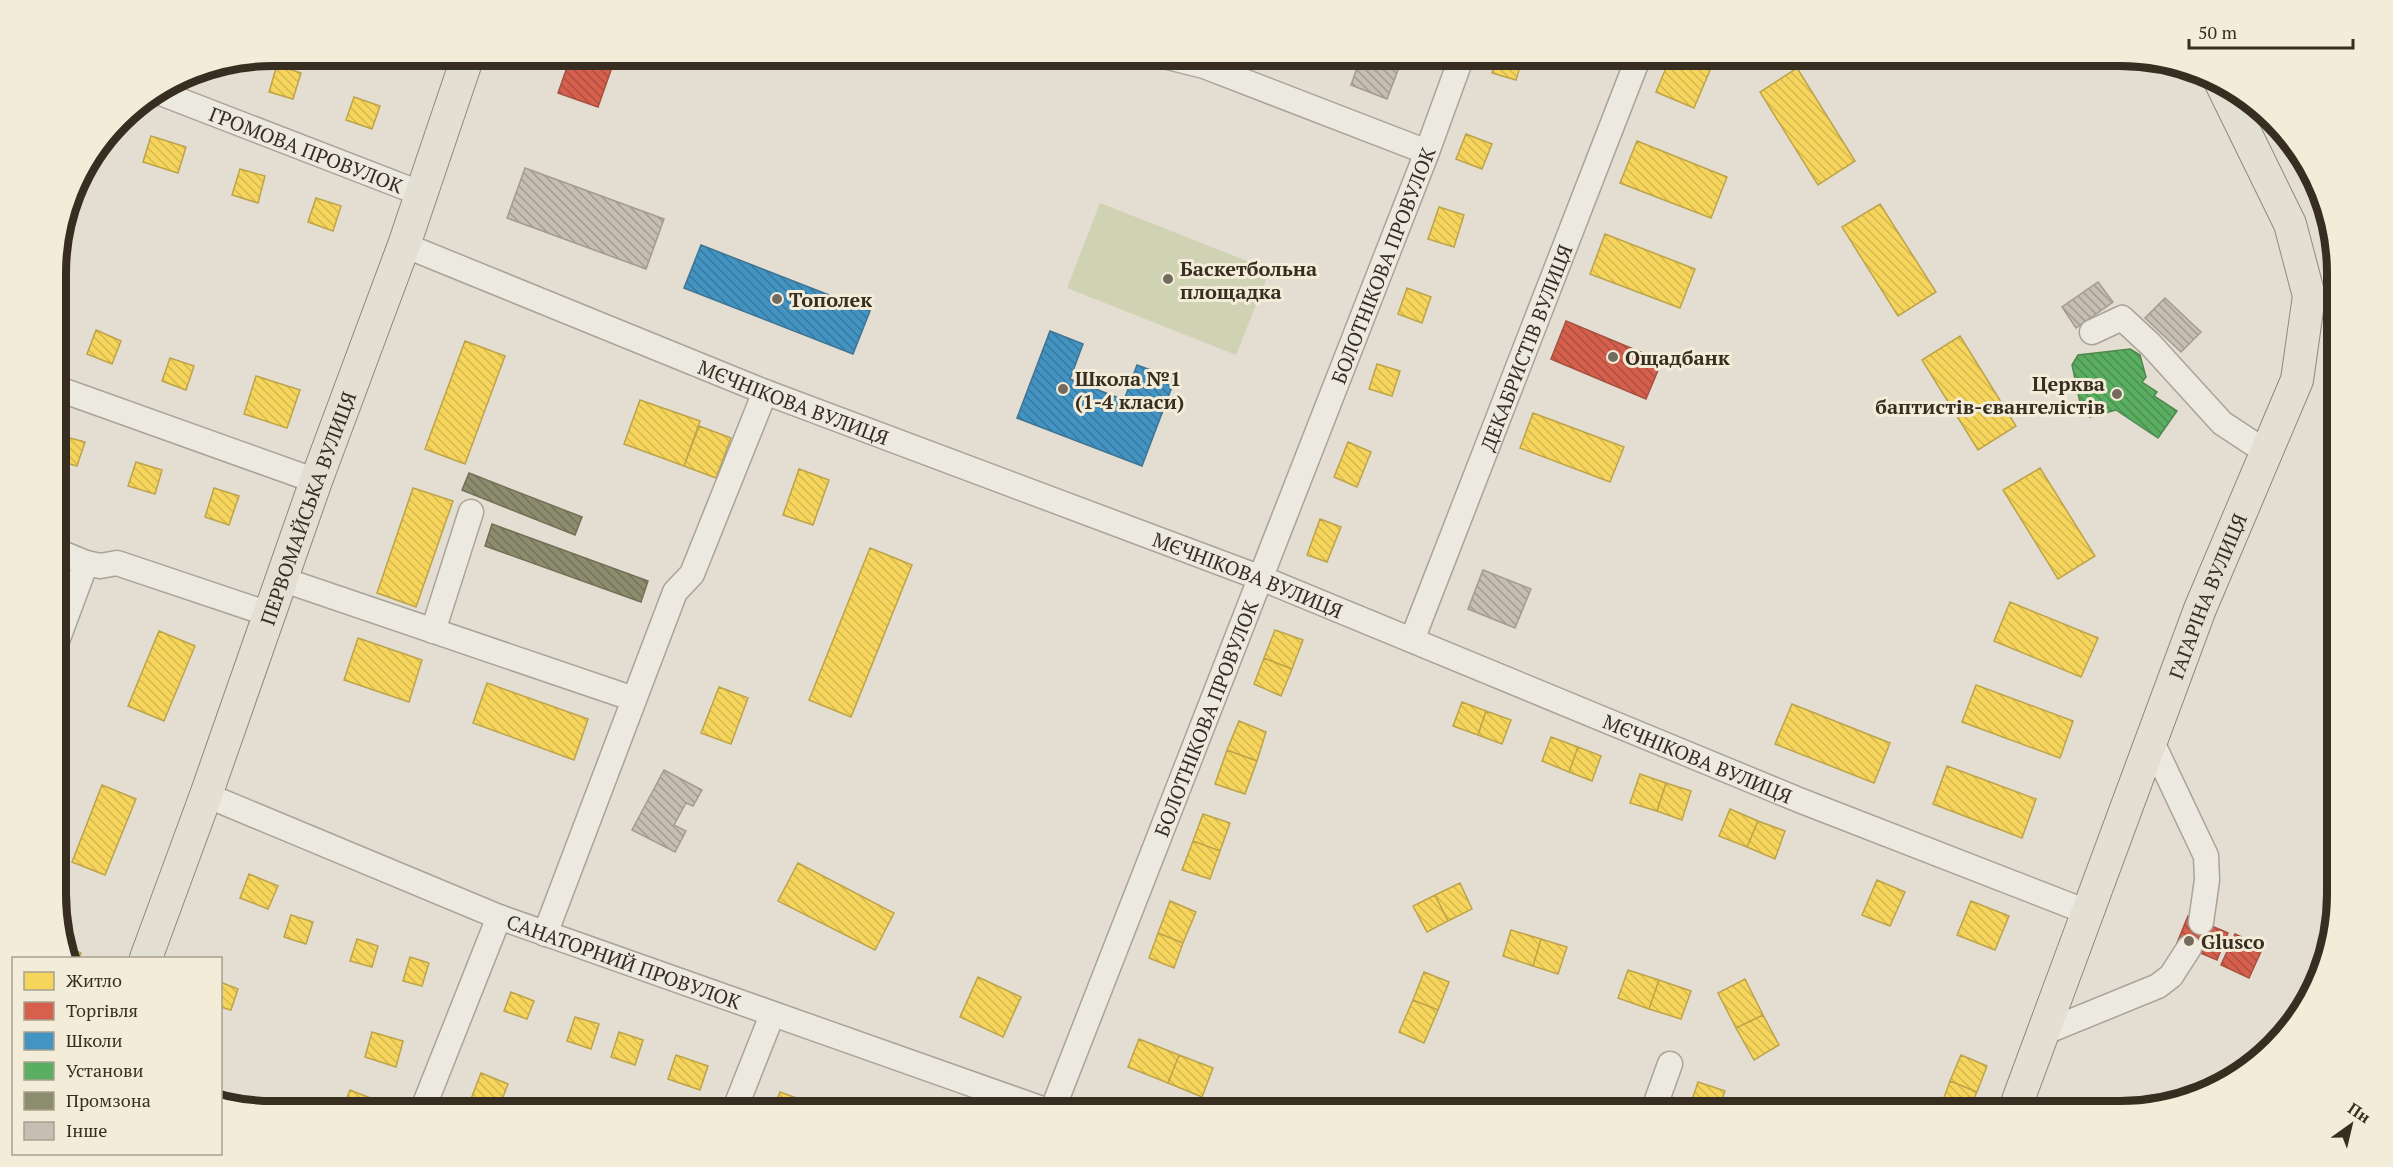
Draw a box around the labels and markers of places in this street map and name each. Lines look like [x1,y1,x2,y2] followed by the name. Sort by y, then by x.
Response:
[1180,255,1317,305] place label: Баскетбольна площадка
[1161,272,1175,286] marker: Баскетбольна площадка
[789,286,872,313] place label: Тополек
[770,292,784,306] marker: Тополек
[1625,344,1730,371] place label: Ощадбанк
[1606,350,1620,364] marker: Ощадбанк
[1075,365,1184,415] place label: Школа №1 (1-4 класи)
[1875,370,2105,420] place label: Церква баптистів-євангелістів
[1056,382,1070,396] marker: Школа №1 (1-4 класи)
[2110,387,2124,401] marker: Церква баптистів-євангелістів
[2201,928,2265,955] place label: Glusco
[2182,934,2196,948] marker: Glusco

